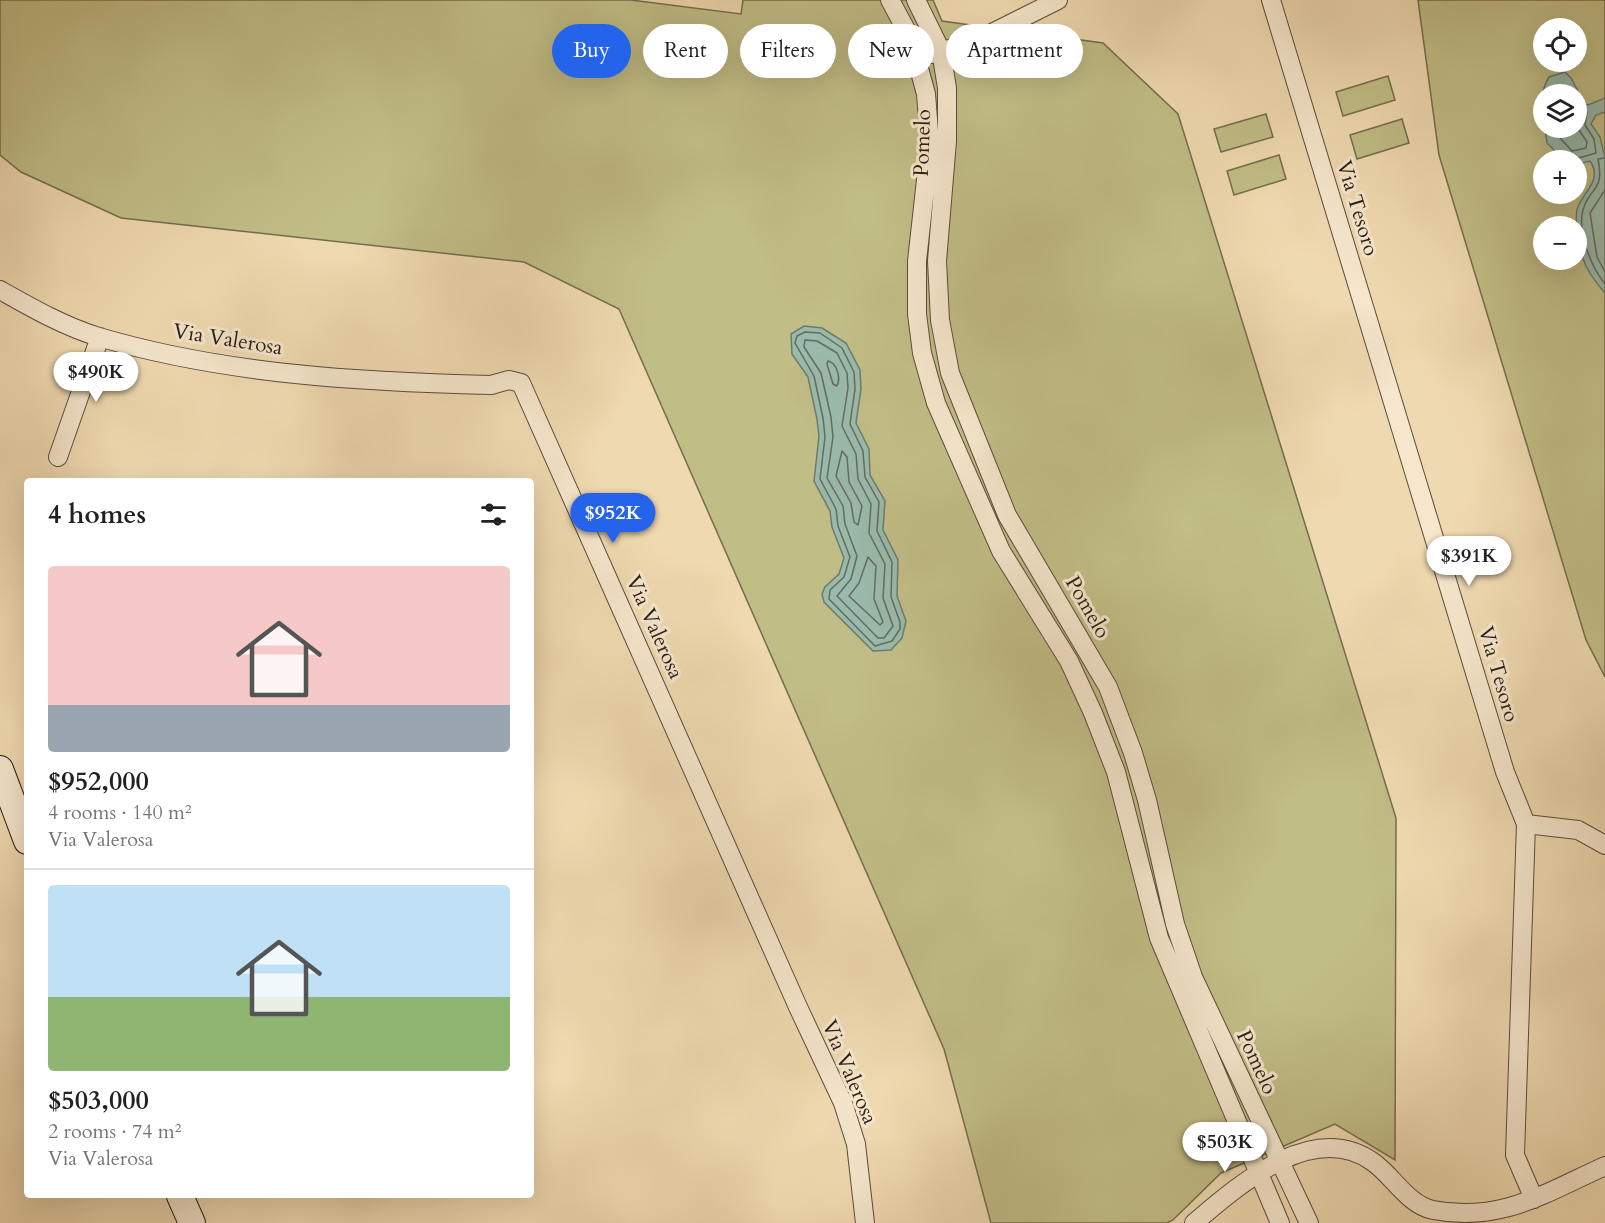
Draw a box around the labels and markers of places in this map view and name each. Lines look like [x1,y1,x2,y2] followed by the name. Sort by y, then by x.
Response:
[54,352,138,403] pin: $490K
[571,493,655,544] pin: $952K
[1427,536,1511,587] pin: $391K
[1183,1122,1267,1173] pin: $503K

